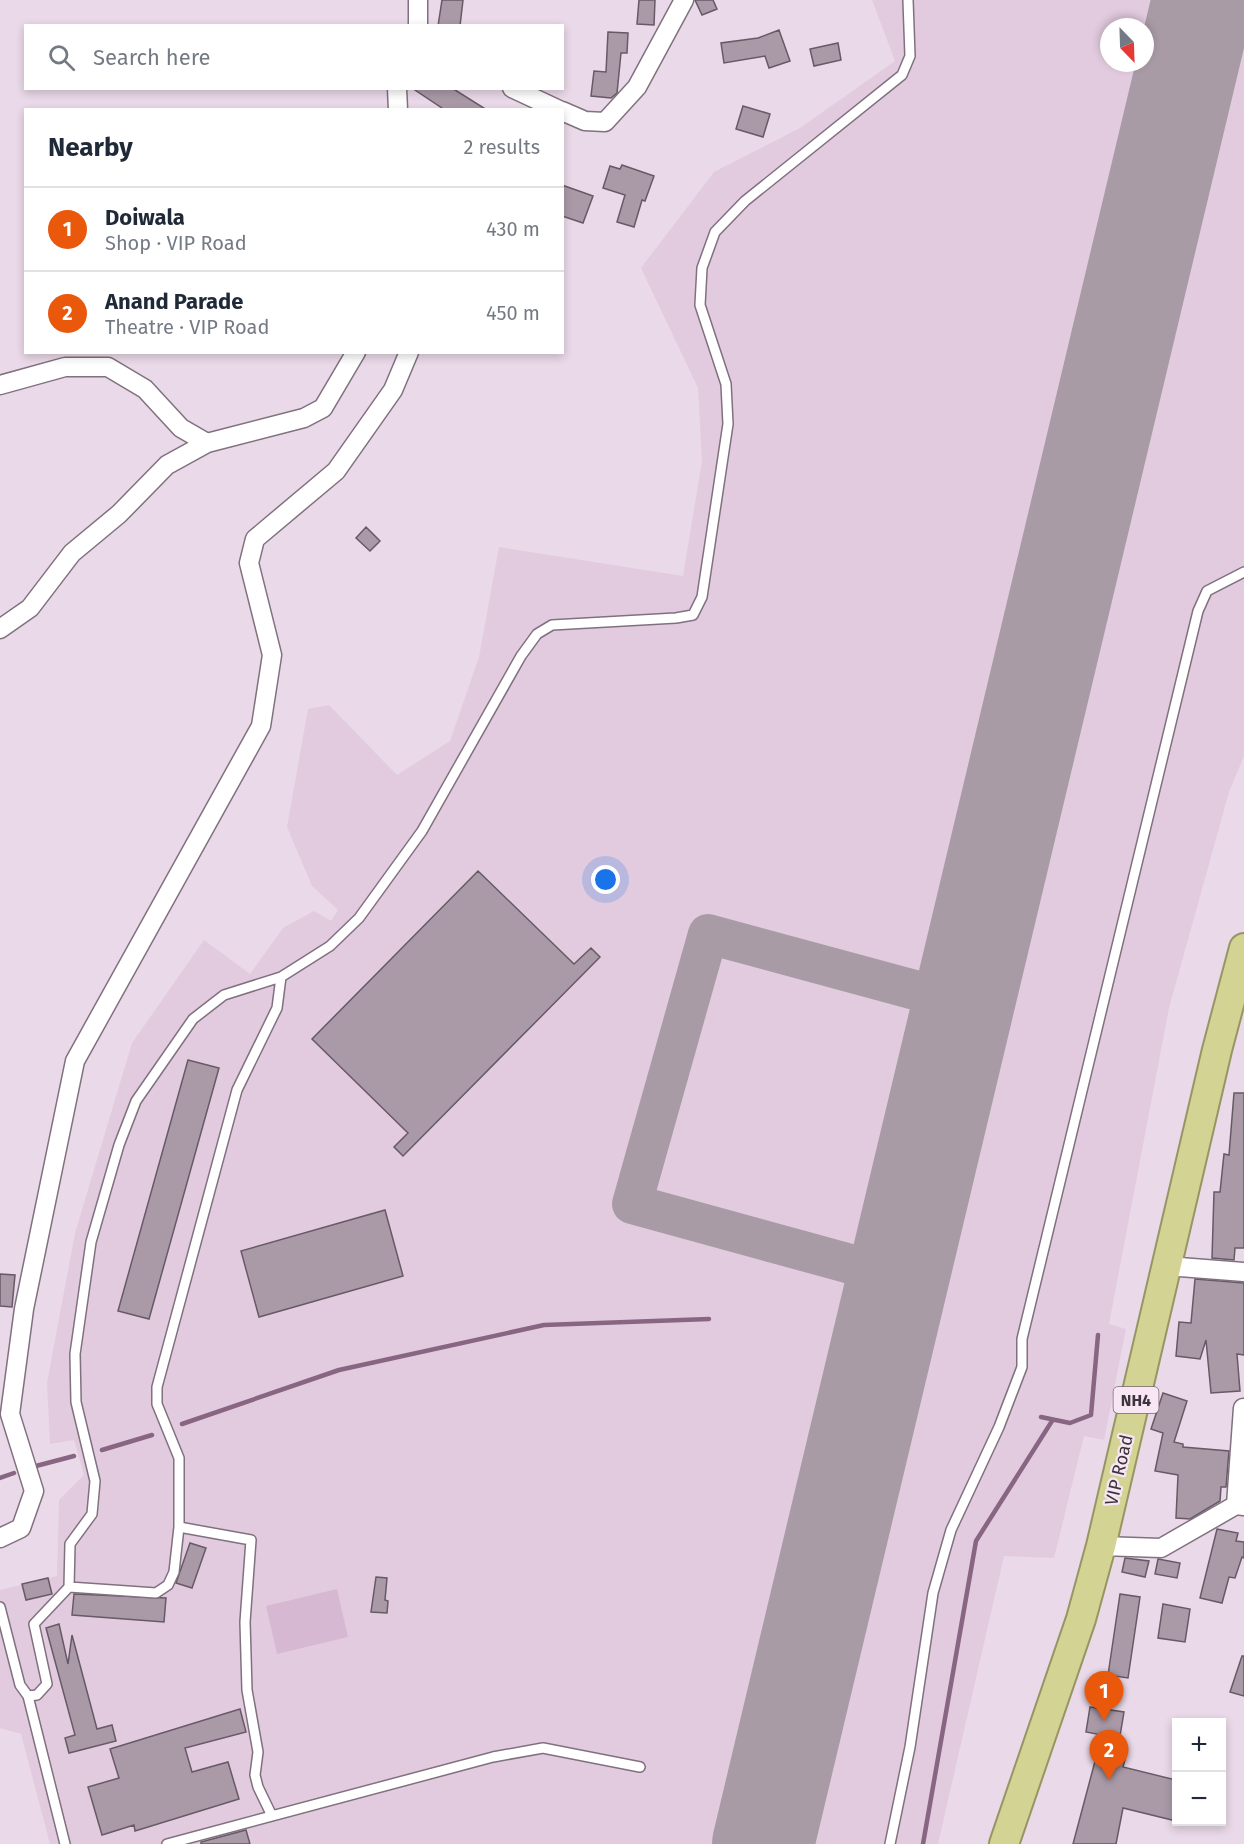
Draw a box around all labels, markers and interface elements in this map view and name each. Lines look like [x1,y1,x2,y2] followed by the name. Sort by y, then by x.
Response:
[1100,18,1154,72] north arrow
[24,24,564,90] search box
[45,41,78,74] icon: search
[93,44,211,71] text: Search here
[48,132,133,163] text: Nearby
[463,135,540,159] text: 2 results
[105,204,185,231] text: Doiwala
[63,217,72,241] text: 1
[486,217,540,241] text: 430 m
[105,231,247,255] text: Shop · VIP Road
[105,288,243,315] text: Anand Parade
[62,301,73,325] text: 2
[486,301,540,325] text: 450 m
[105,315,269,339] text: Theatre · VIP Road
[591,865,620,894] your location
[1114,1387,1158,1413] road number: NH4
[1100,1432,1138,1508] street label: VIP Road
[1084,1672,1124,1721] pin: 1
[1172,1718,1226,1826] map controls
[1172,1718,1226,1772] button: +
[1090,1730,1128,1780] pin: 2
[1172,1772,1226,1826] button: −

